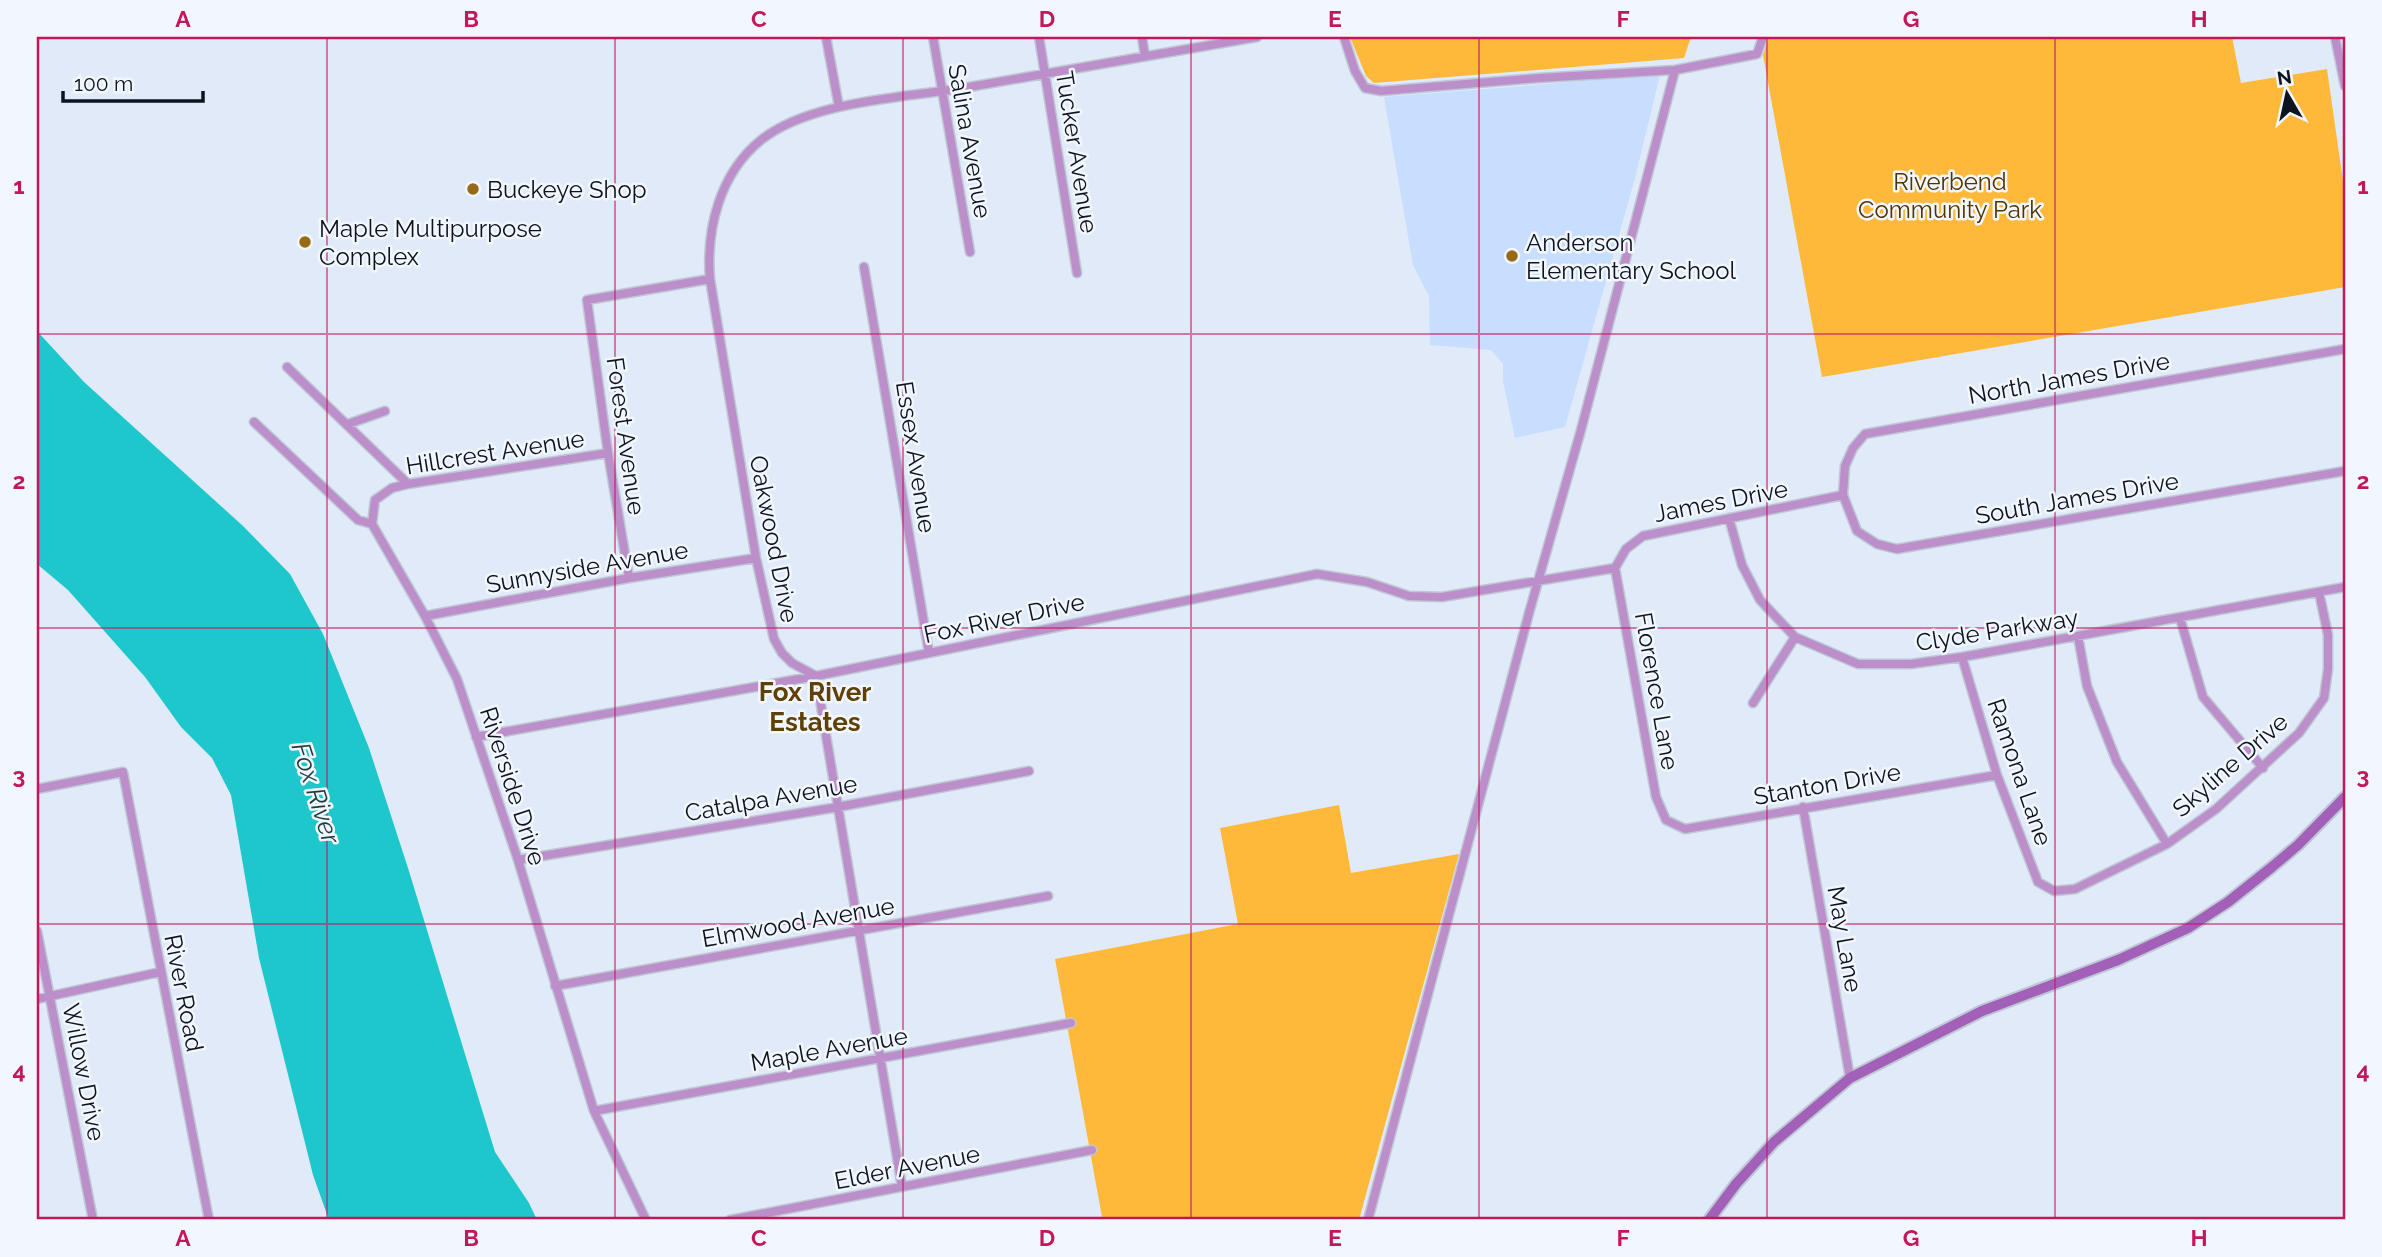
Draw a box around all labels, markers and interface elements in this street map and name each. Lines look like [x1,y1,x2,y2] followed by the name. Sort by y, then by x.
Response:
[175,5,191,32] text: A
[463,5,479,32] text: B
[751,5,767,32] text: C
[1039,5,1055,32] text: D
[1328,5,1342,32] text: E
[1616,5,1630,32] text: F
[1903,5,1919,32] text: G
[2190,5,2208,32] text: H
[63,60,203,104] scale bar
[2252,60,2322,130] north arrow
[942,62,998,220] street label: Salina Avenue
[2275,65,2293,89] text: N
[1050,69,1104,235] street label: Tucker Avenue
[74,71,133,96] text: 100 m
[1858,167,2042,224] park label: Riverbend Community Park
[13,172,25,199] text: 1
[2357,172,2369,199] text: 1
[487,175,647,204] place label: Buckeye Shop
[465,181,481,197] marker: Buckeye Shop
[319,214,542,271] place label: Maple Multipurpose Complex
[1526,228,1737,285] place label: Anderson Elementary School
[297,234,313,250] marker: Maple Multipurpose Complex
[1504,248,1520,264] marker: Anderson Elementary School
[1966,346,2172,410] street label: North James Drive
[601,355,651,517] street label: Forest Avenue
[890,379,942,535] street label: Essex Avenue
[404,424,586,480] street label: Hillcrest Avenue
[744,453,804,625] street label: Oakwood Drive
[1973,466,2181,530] street label: South James Drive
[13,467,25,494] text: 2
[2357,467,2369,494] text: 2
[1652,474,1790,528] street label: James Drive
[484,535,690,599] street label: Sunnyside Avenue
[921,587,1087,649] street label: Fox River Drive
[1914,603,2080,657] street label: Clyde Parkway
[1629,610,1685,772] street label: Florence Lane
[759,677,871,737] district label: Fox River Estates
[1981,695,2059,849] street label: Ramona Lane
[474,703,552,869] street label: Riverside Drive
[2166,707,2294,823] street label: Skyline Drive
[286,739,347,848] water label: Fox River
[1751,757,1903,811] street label: Stanton Drive
[13,762,25,789] text: 3
[2357,762,2369,789] text: 3
[683,769,859,827] street label: Catalpa Avenue
[1821,884,1869,994] street label: May Lane
[699,891,897,953] street label: Elmwood Avenue
[158,932,210,1054] street label: River Road
[56,1001,112,1143] street label: Willow Drive
[748,1021,910,1077] street label: Maple Avenue
[12,1057,26,1084] text: 4
[2356,1057,2370,1084] text: 4
[832,1139,982,1195] street label: Elder Avenue
[175,1224,191,1251] text: A
[463,1224,479,1251] text: B
[751,1224,767,1251] text: C
[1039,1224,1055,1251] text: D
[1328,1224,1342,1251] text: E
[1616,1224,1630,1251] text: F
[1903,1224,1919,1251] text: G
[2190,1224,2208,1251] text: H

